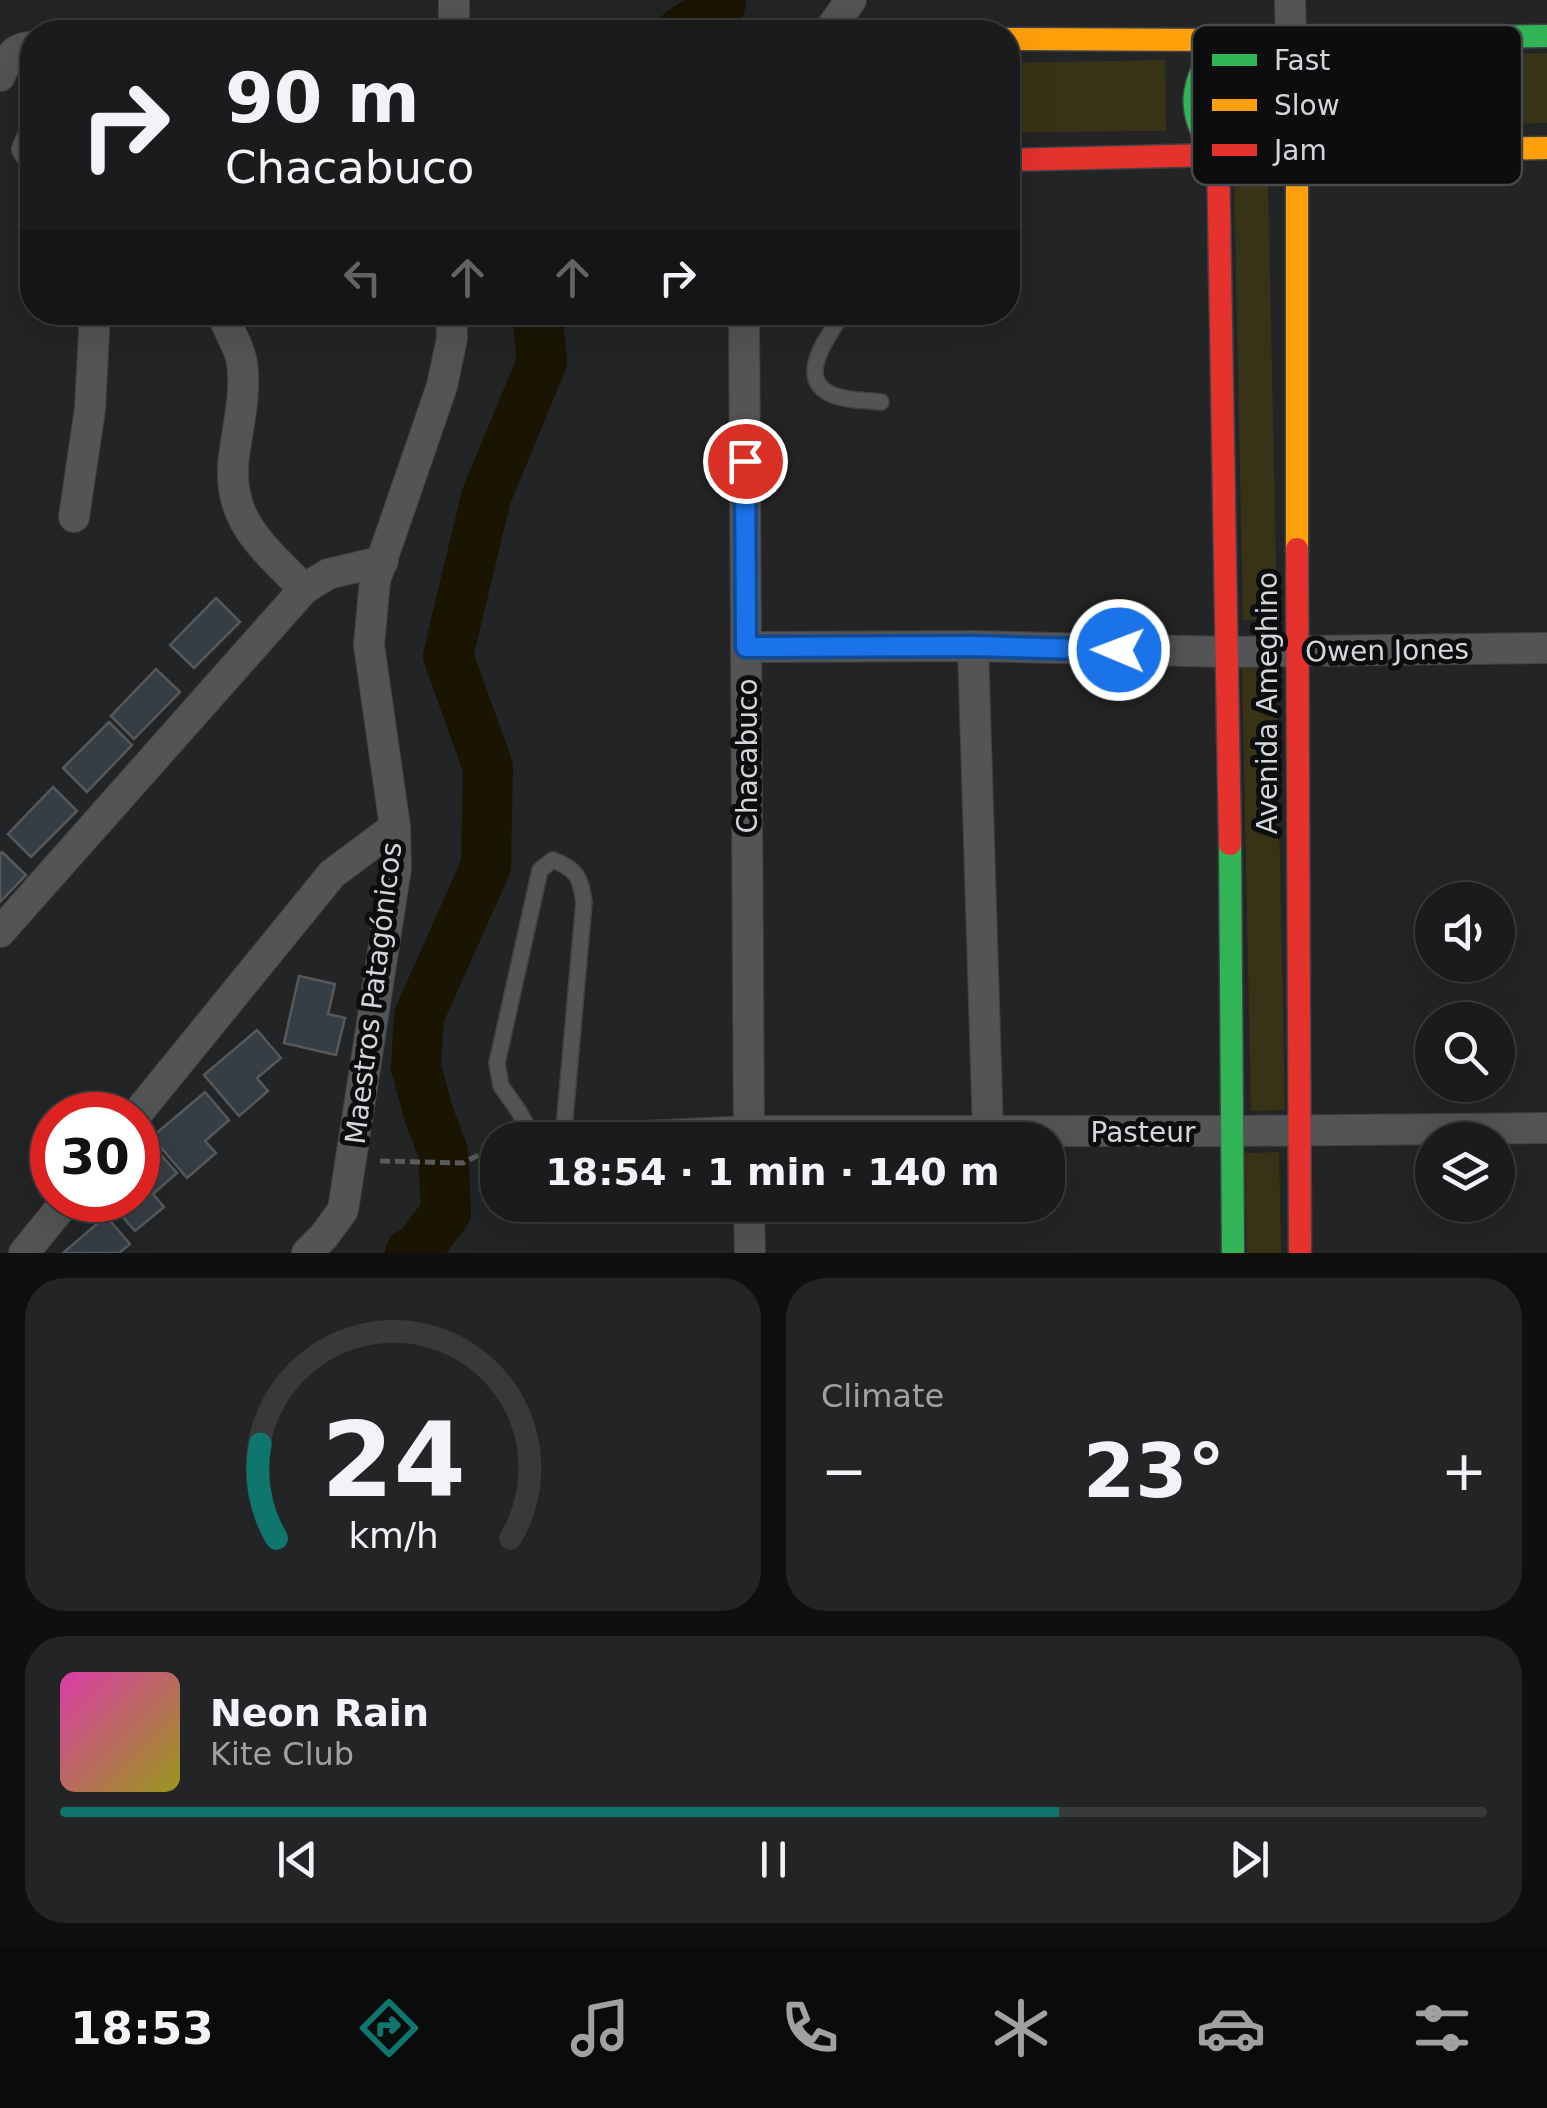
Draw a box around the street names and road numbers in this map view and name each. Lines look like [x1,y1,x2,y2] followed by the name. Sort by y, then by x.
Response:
[1251,572,1284,834] street label: Avenida Ameghino
[1305,633,1469,668] street label: Owen Jones
[731,678,764,834] street label: Chacabuco
[339,840,408,1146] street label: Maestros Patagónicos
[1091,1116,1196,1149] street label: Pasteur

